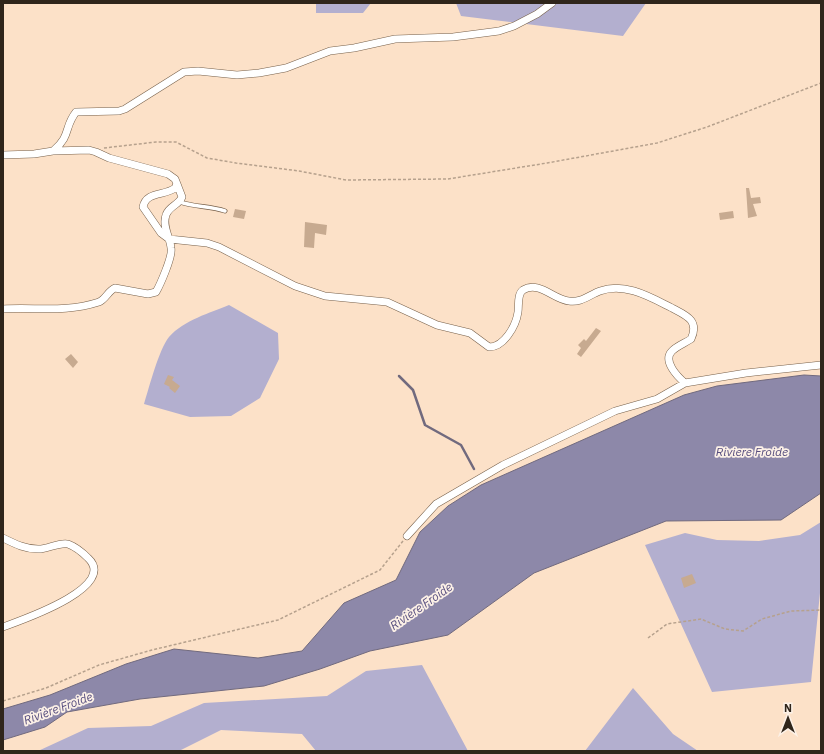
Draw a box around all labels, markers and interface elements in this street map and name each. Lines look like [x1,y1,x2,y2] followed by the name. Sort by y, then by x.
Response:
[716,444,788,459] water label: Riviere Froide
[387,579,455,633] water label: Rivière Froide
[21,689,95,727] water label: Rivière Froide
[768,698,808,738] north arrow
[784,701,792,715] text: N

